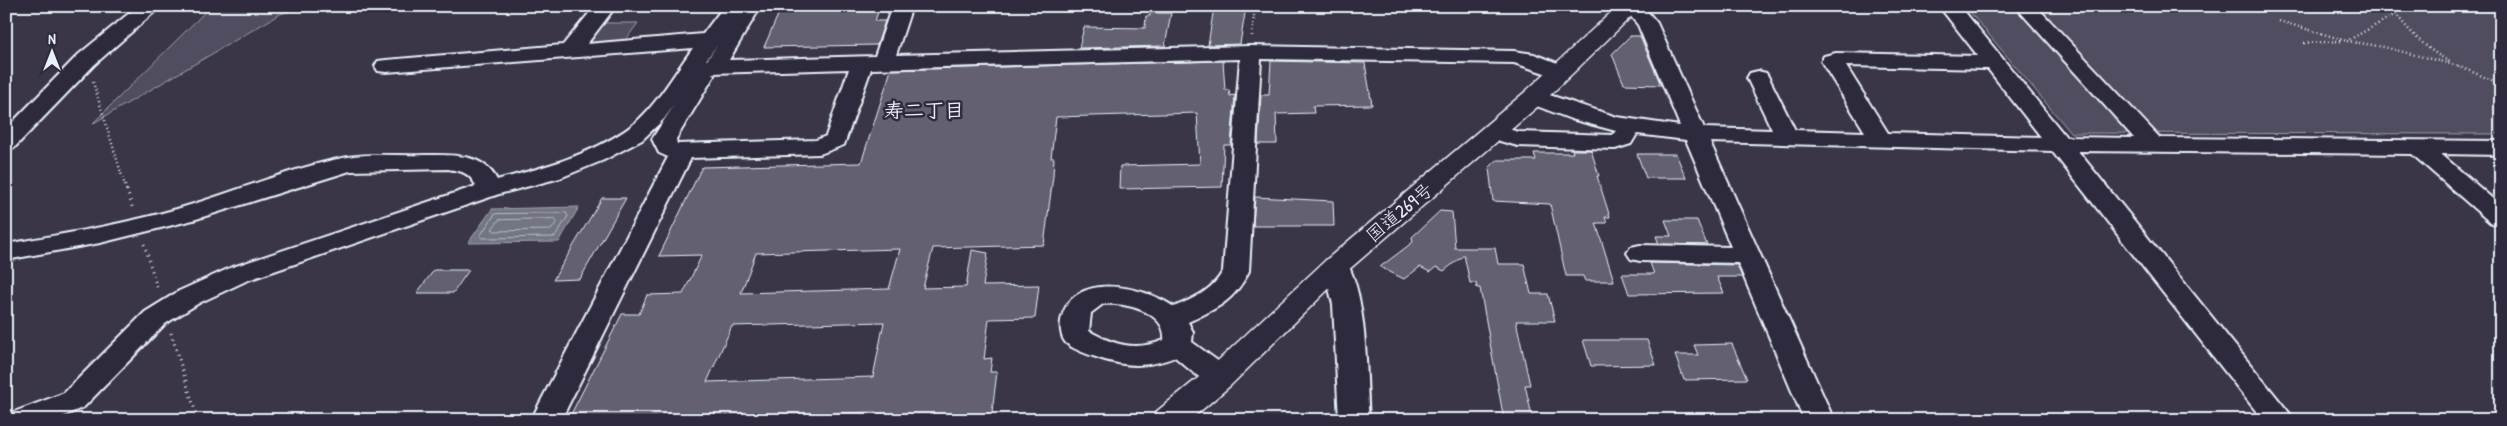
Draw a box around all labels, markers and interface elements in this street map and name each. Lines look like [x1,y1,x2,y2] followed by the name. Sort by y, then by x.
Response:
[28,28,78,78] north arrow
[48,29,56,48] text: N
[884,96,964,123] district label: 寿二丁目
[1360,176,1438,248] street label: 国道269号

